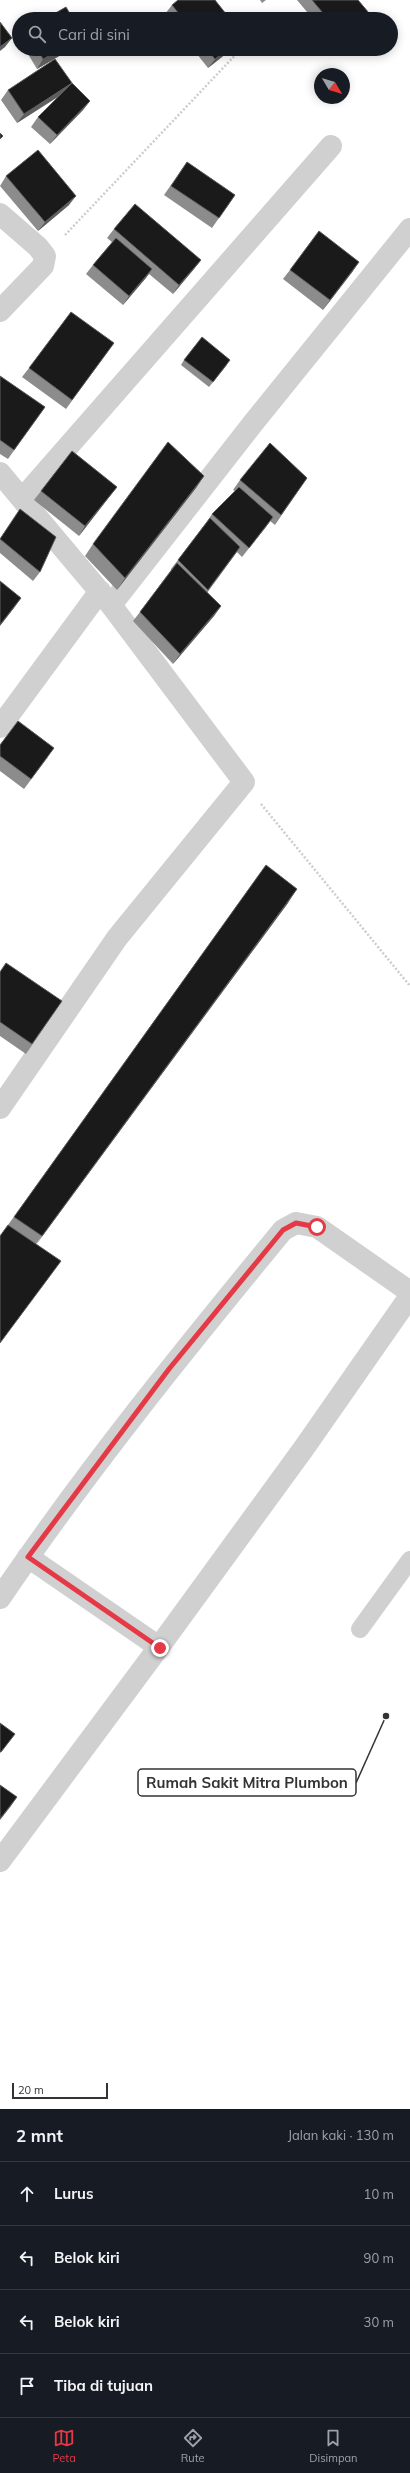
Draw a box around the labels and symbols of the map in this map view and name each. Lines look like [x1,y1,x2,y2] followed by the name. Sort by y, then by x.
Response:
[314,68,350,104] north arrow
[308,1218,326,1236] route start
[151,1639,169,1657] route end
[138,1769,356,1796] callout: Rumah Sakit Mitra Plumbon
[146,1773,348,1792] text: Rumah Sakit Mitra Plumbon
[12,2081,108,2100] scale bar

